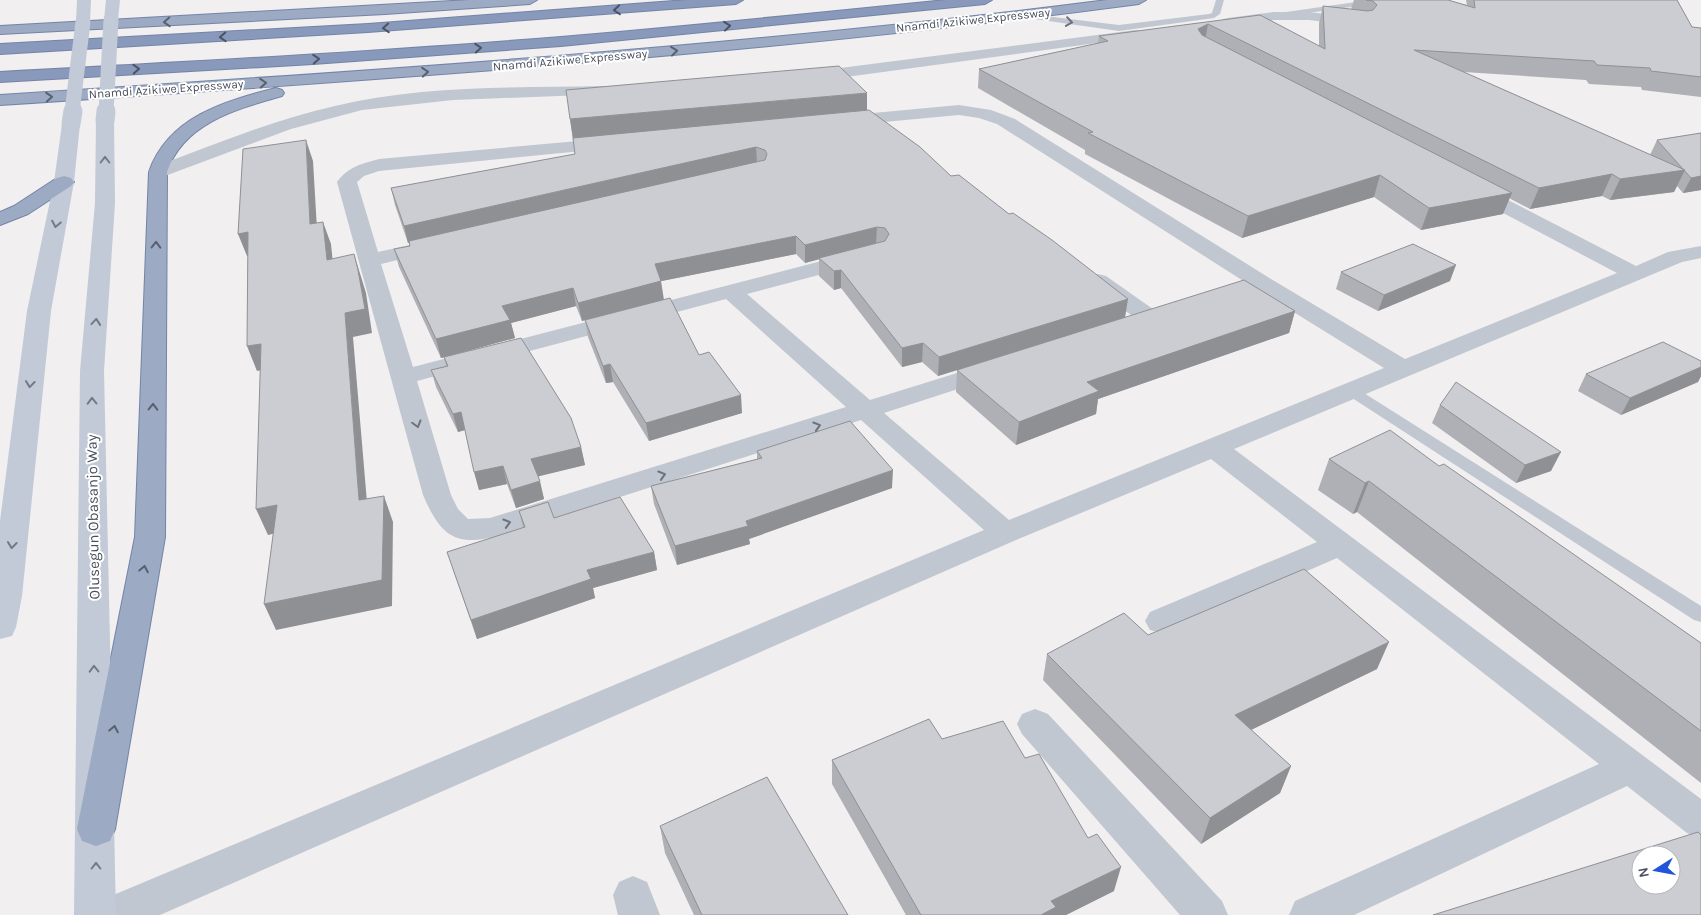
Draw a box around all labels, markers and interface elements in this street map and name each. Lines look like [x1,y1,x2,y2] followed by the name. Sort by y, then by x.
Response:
[613,4,621,15] one-way arrow
[895,5,1051,35] street label: Nnamdi Azikiwe Expressway
[163,16,171,27] one-way arrow
[1065,16,1073,27] one-way arrow
[723,21,731,32] one-way arrow
[381,22,389,33] one-way arrow
[219,32,227,43] one-way arrow
[474,42,482,53] one-way arrow
[492,46,648,74] street label: Nnamdi Azikiwe Expressway
[671,46,679,57] one-way arrow
[312,54,320,65] one-way arrow
[132,64,140,75] one-way arrow
[422,67,430,78] one-way arrow
[88,77,244,101] street label: Nnamdi Azikiwe Expressway
[259,77,267,88] one-way arrow
[45,91,53,102] one-way arrow
[100,156,110,164] one-way arrow
[51,219,62,228] one-way arrow
[151,241,161,248] one-way arrow
[90,318,101,326] one-way arrow
[25,380,36,388] one-way arrow
[87,397,97,405] one-way arrow
[148,403,158,411] one-way arrow
[411,419,421,427] one-way arrow
[812,422,820,432] one-way arrow
[83,434,103,600] street label: Olusegun Obasanjo Way
[657,470,665,480] one-way arrow
[502,519,510,529] one-way arrow
[7,542,18,550] one-way arrow
[138,565,149,574] one-way arrow
[89,665,100,673] one-way arrow
[109,725,119,734] one-way arrow
[1631,845,1681,895] north arrow
[91,862,101,870] one-way arrow
[1634,866,1653,879] text: N

